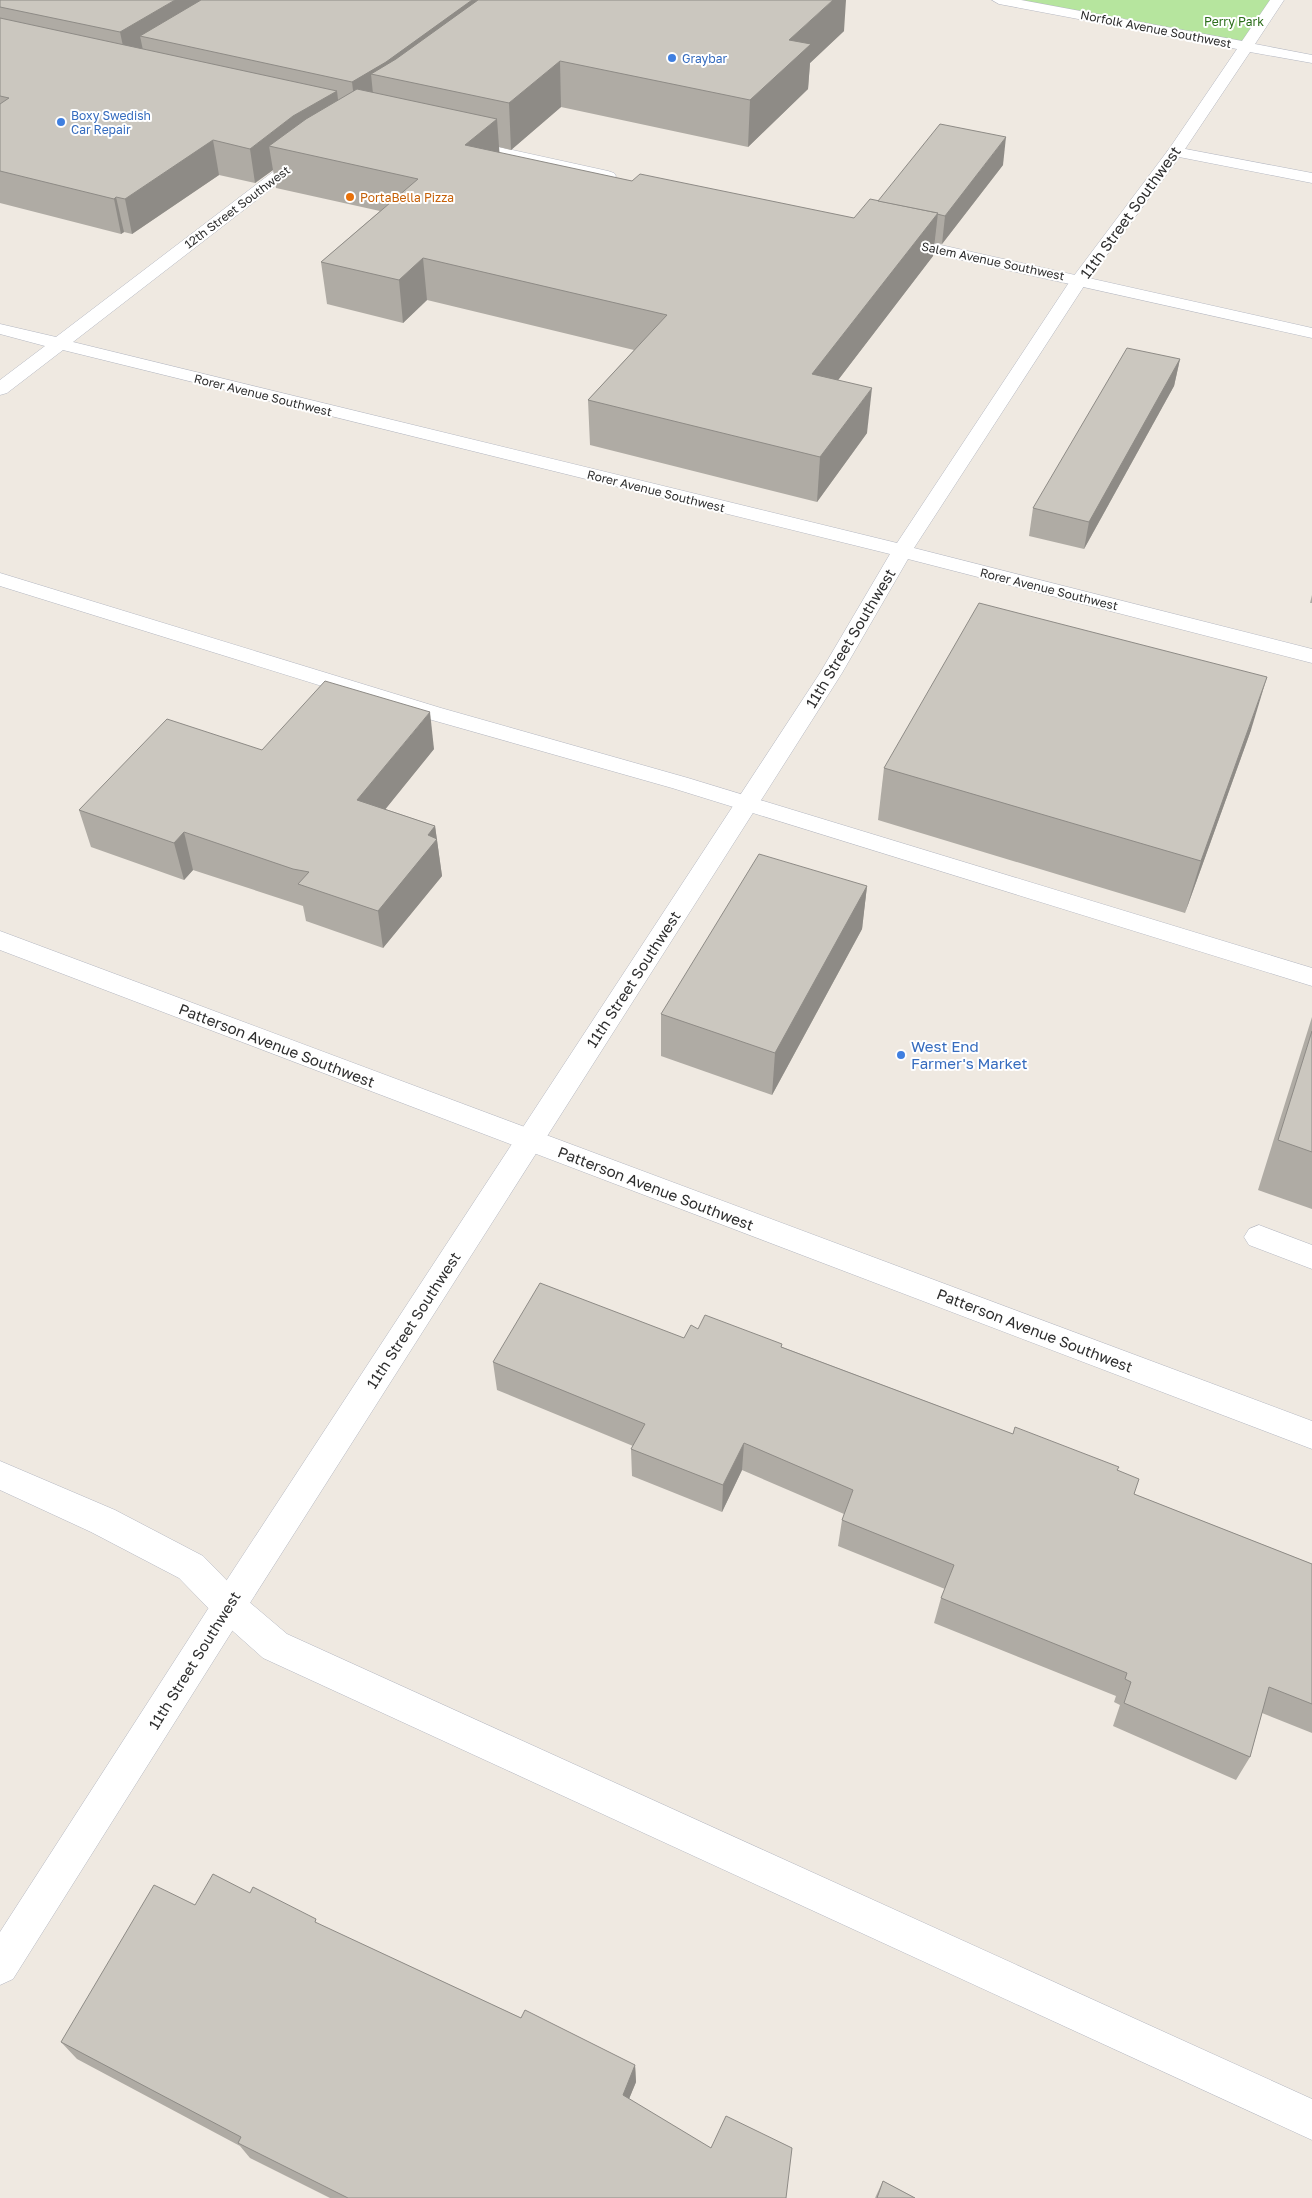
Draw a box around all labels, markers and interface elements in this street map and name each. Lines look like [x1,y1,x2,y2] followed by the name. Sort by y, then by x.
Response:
[1079,7,1233,51] street label: Norfolk Avenue Southwest
[1204,14,1264,29] park label: Perry Park
[682,51,727,66] place label: Graybar
[666,52,678,64] marker: Graybar
[71,108,151,137] place label: Boxy Swedish Car Repair
[55,116,67,128] marker: Boxy Swedish Car Repair
[1076,142,1184,282] street label: 11th Street Southwest
[181,162,293,252] street label: 12th Street Southwest
[360,190,454,205] place label: PortaBella Pizza
[344,191,356,203] marker: PortaBella Pizza
[920,238,1066,284] street label: Salem Avenue Southwest
[192,371,334,419] street label: Rorer Avenue Southwest
[585,467,727,515] street label: Rorer Avenue Southwest
[801,565,899,711] street label: 11th Street Southwest
[978,565,1120,613] street label: Rorer Avenue Southwest
[582,907,684,1051] street label: 11th Street Southwest
[176,999,378,1091] street label: Patterson Avenue Southwest
[911,1037,1027,1072] place label: West End Farmer's Market
[895,1049,907,1061] marker: West End Farmer's Market
[555,1142,757,1234] street label: Patterson Avenue Southwest
[362,1248,464,1392] street label: 11th Street Southwest
[934,1284,1136,1376] street label: Patterson Avenue Southwest
[144,1588,244,1732] street label: 11th Street Southwest

